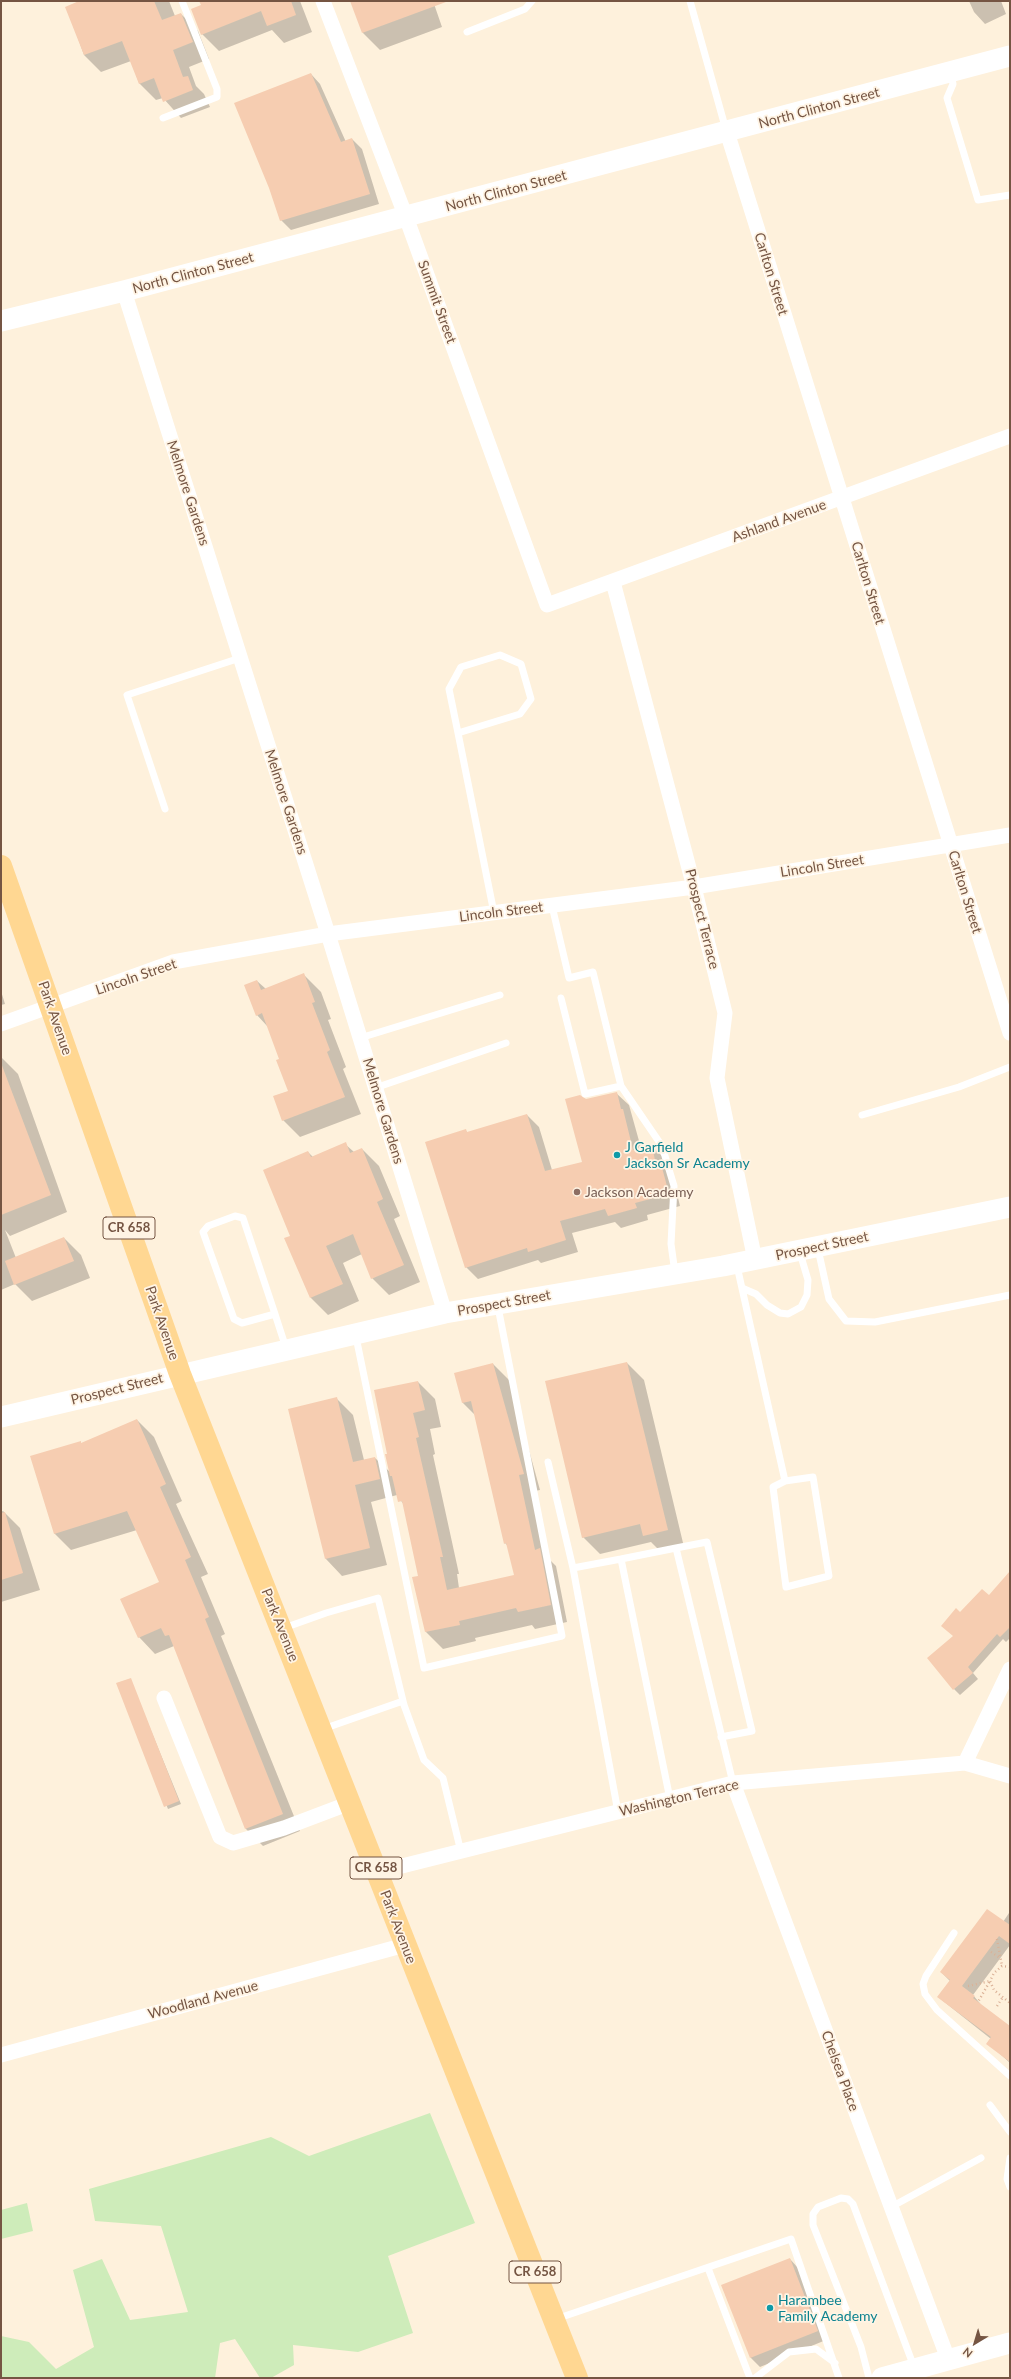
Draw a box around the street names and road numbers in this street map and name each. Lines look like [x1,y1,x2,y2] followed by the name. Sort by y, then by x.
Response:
[757,84,881,132] street label: North Clinton Street
[444,167,568,215] street label: North Clinton Street
[750,230,792,318] street label: Carlton Street
[131,249,255,297] street label: North Clinton Street
[414,258,460,346] street label: Summit Street
[163,438,213,548] street label: Melmore Gardens
[730,496,828,546] street label: Ashland Avenue
[847,539,889,627] street label: Carlton Street
[261,747,311,857] street label: Melmore Gardens
[944,848,986,936] street label: Carlton Street
[779,851,865,881] street label: Lincoln Street
[681,867,723,971] street label: Prospect Terrace
[458,899,544,925] street label: Lincoln Street
[93,955,179,999] street label: Lincoln Street
[34,979,76,1057] street label: Park Avenue
[359,1056,407,1166] street label: Melmore Gardens
[103,1217,155,1239] road number: CR 658
[774,1228,870,1264] street label: Prospect Street
[141,1284,183,1362] street label: Park Avenue
[456,1287,552,1319] street label: Prospect Street
[69,1369,165,1409] street label: Prospect Street
[258,1586,302,1664] street label: Park Avenue
[618,1776,740,1820] street label: Washington Terrace
[350,1857,402,1879] road number: CR 658
[376,1888,420,1966] street label: Park Avenue
[146,1977,260,2023] street label: Woodland Avenue
[818,2028,862,2114] street label: Chelsea Place
[509,2261,561,2283] road number: CR 658

